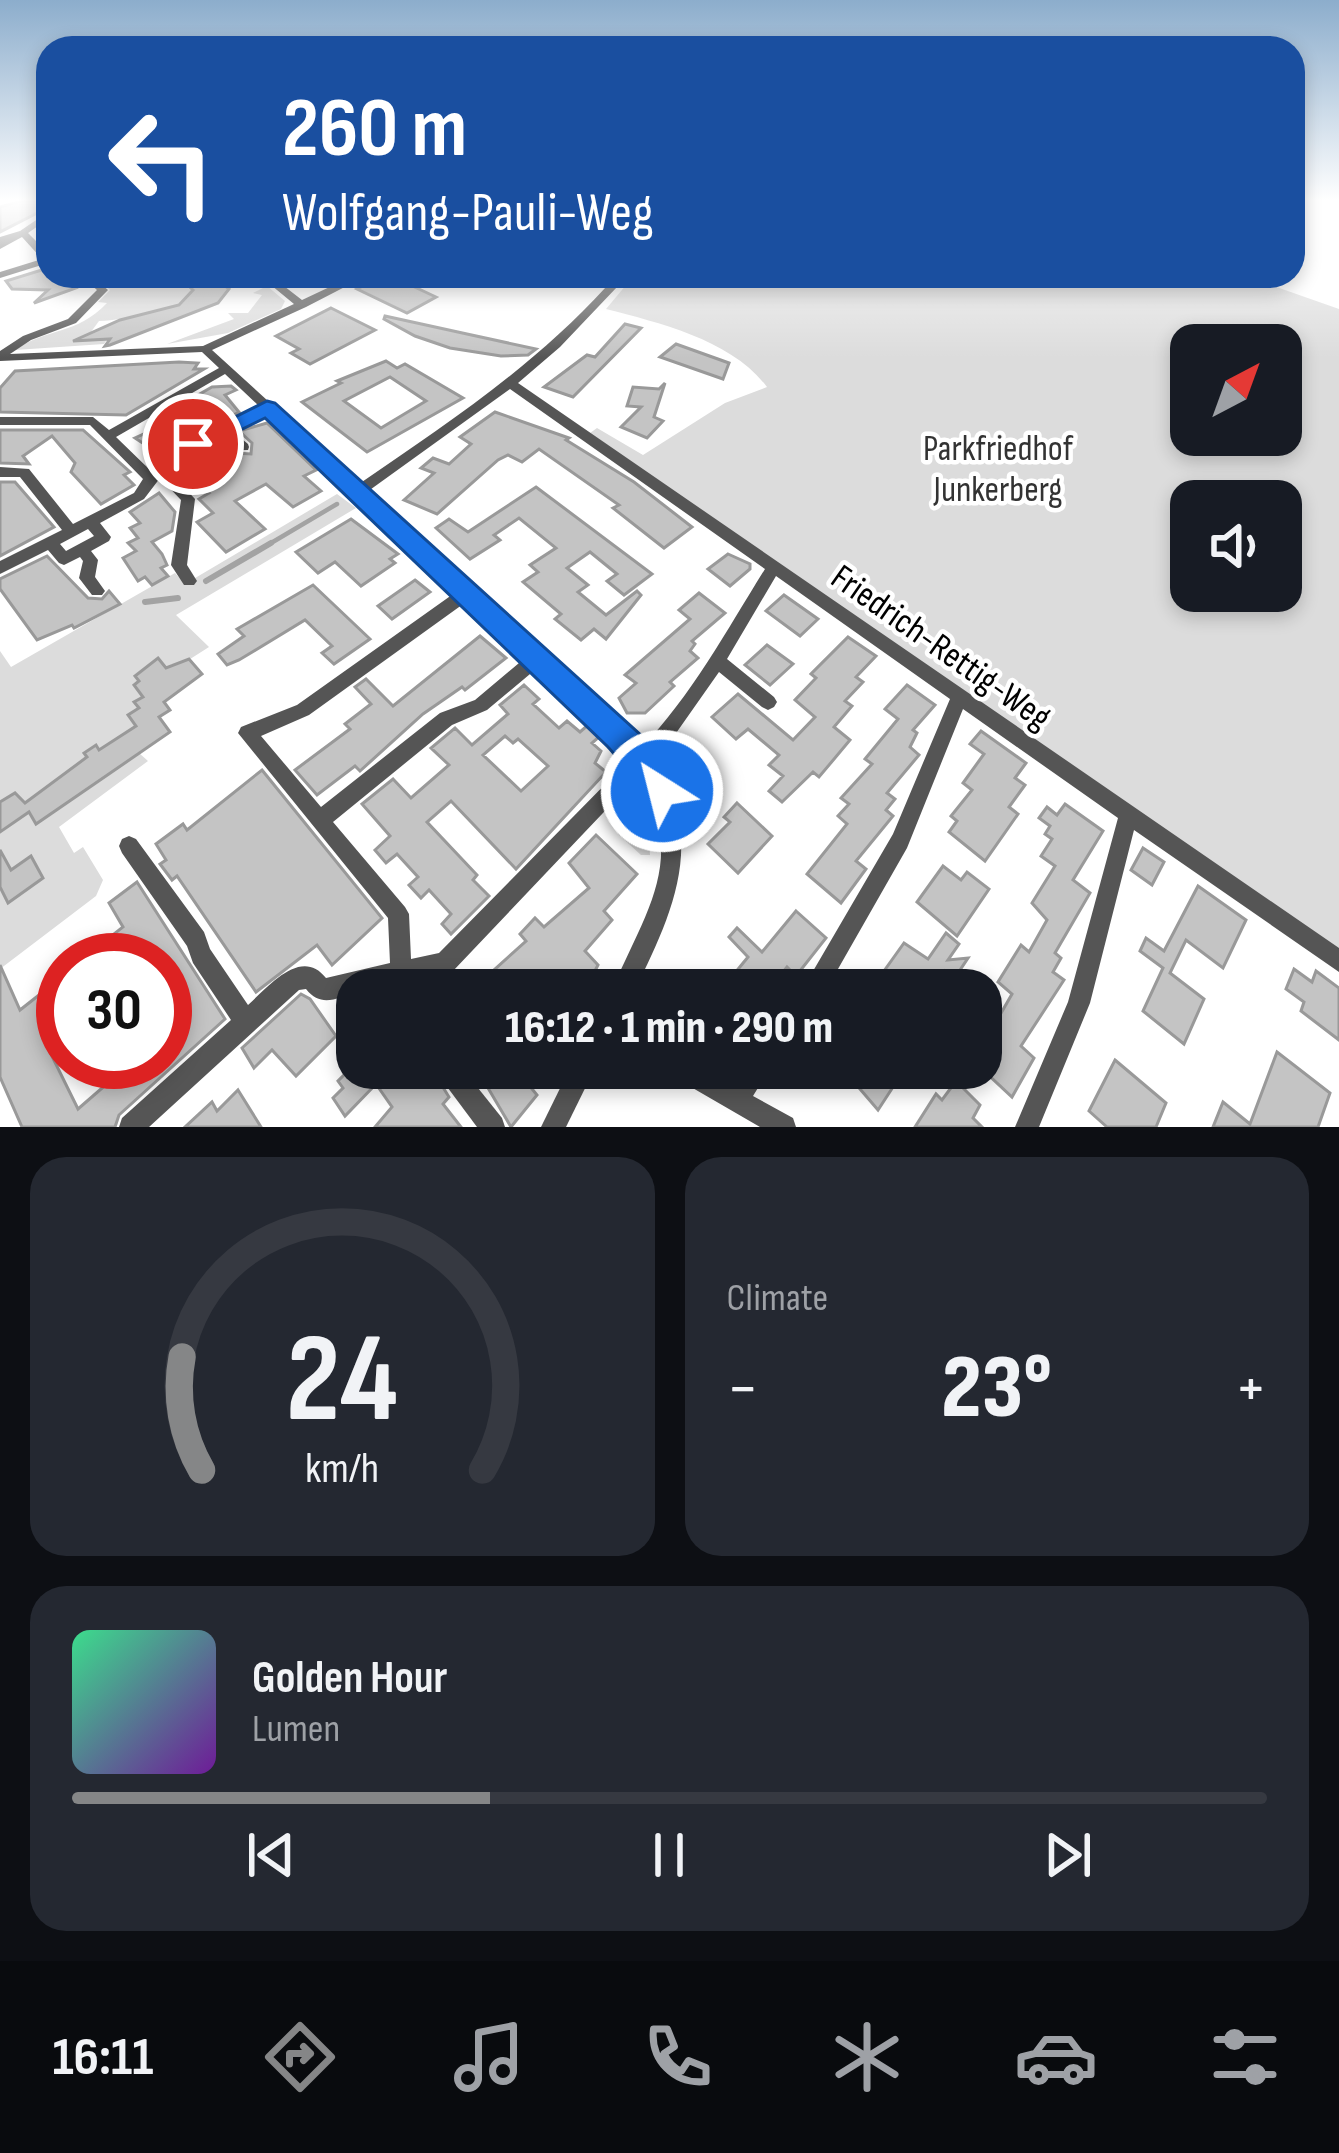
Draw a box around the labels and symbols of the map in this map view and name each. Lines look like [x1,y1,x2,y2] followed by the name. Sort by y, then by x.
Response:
[1170,324,1302,456] north arrow
[142,393,244,495] pin
[923,428,1074,512] park label: Parkfriedhof Junkerberg
[822,556,1059,740] street label: Friedrich-Rettig-Weg
[599,728,725,854] position arrow
[36,933,192,1089] speed limit sign: 30

